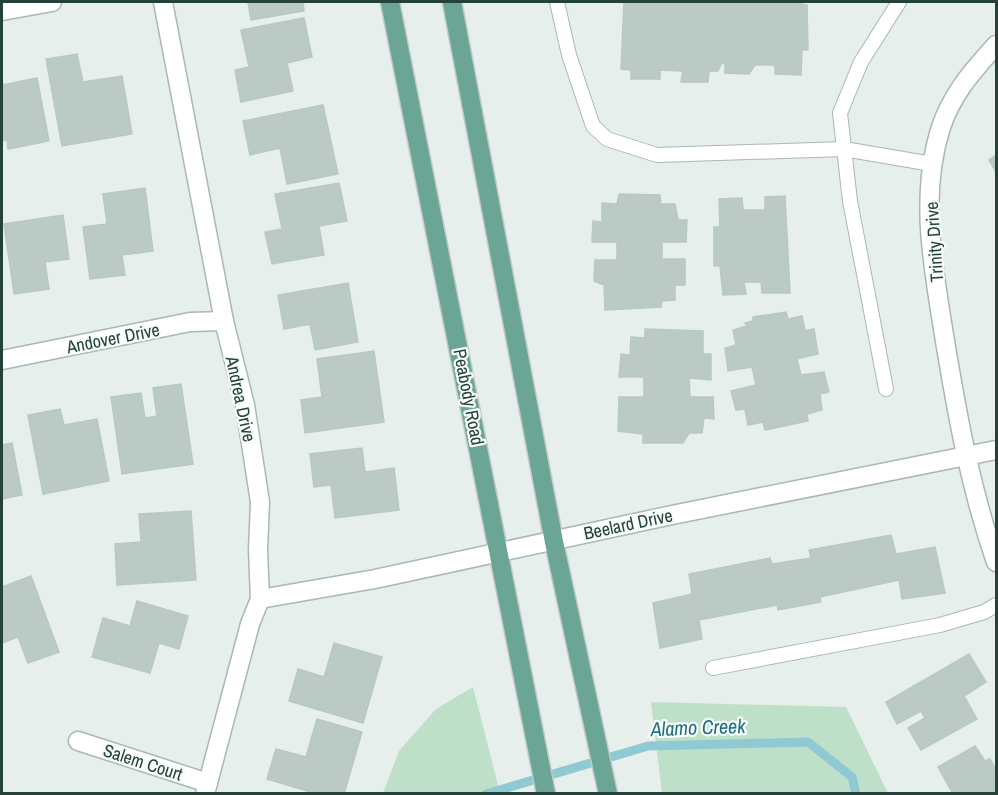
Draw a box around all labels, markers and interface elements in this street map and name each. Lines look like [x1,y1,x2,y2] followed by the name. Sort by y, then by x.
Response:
[919,201,949,283] street label: Trinity Drive
[63,317,162,359] street label: Andover Drive
[447,347,491,447] street label: Peabody Road
[220,353,262,444] street label: Andrea Drive
[581,502,675,546] street label: Beelard Drive
[649,712,747,742] water label: Alamo Creek
[100,737,186,787] street label: Salem Court

